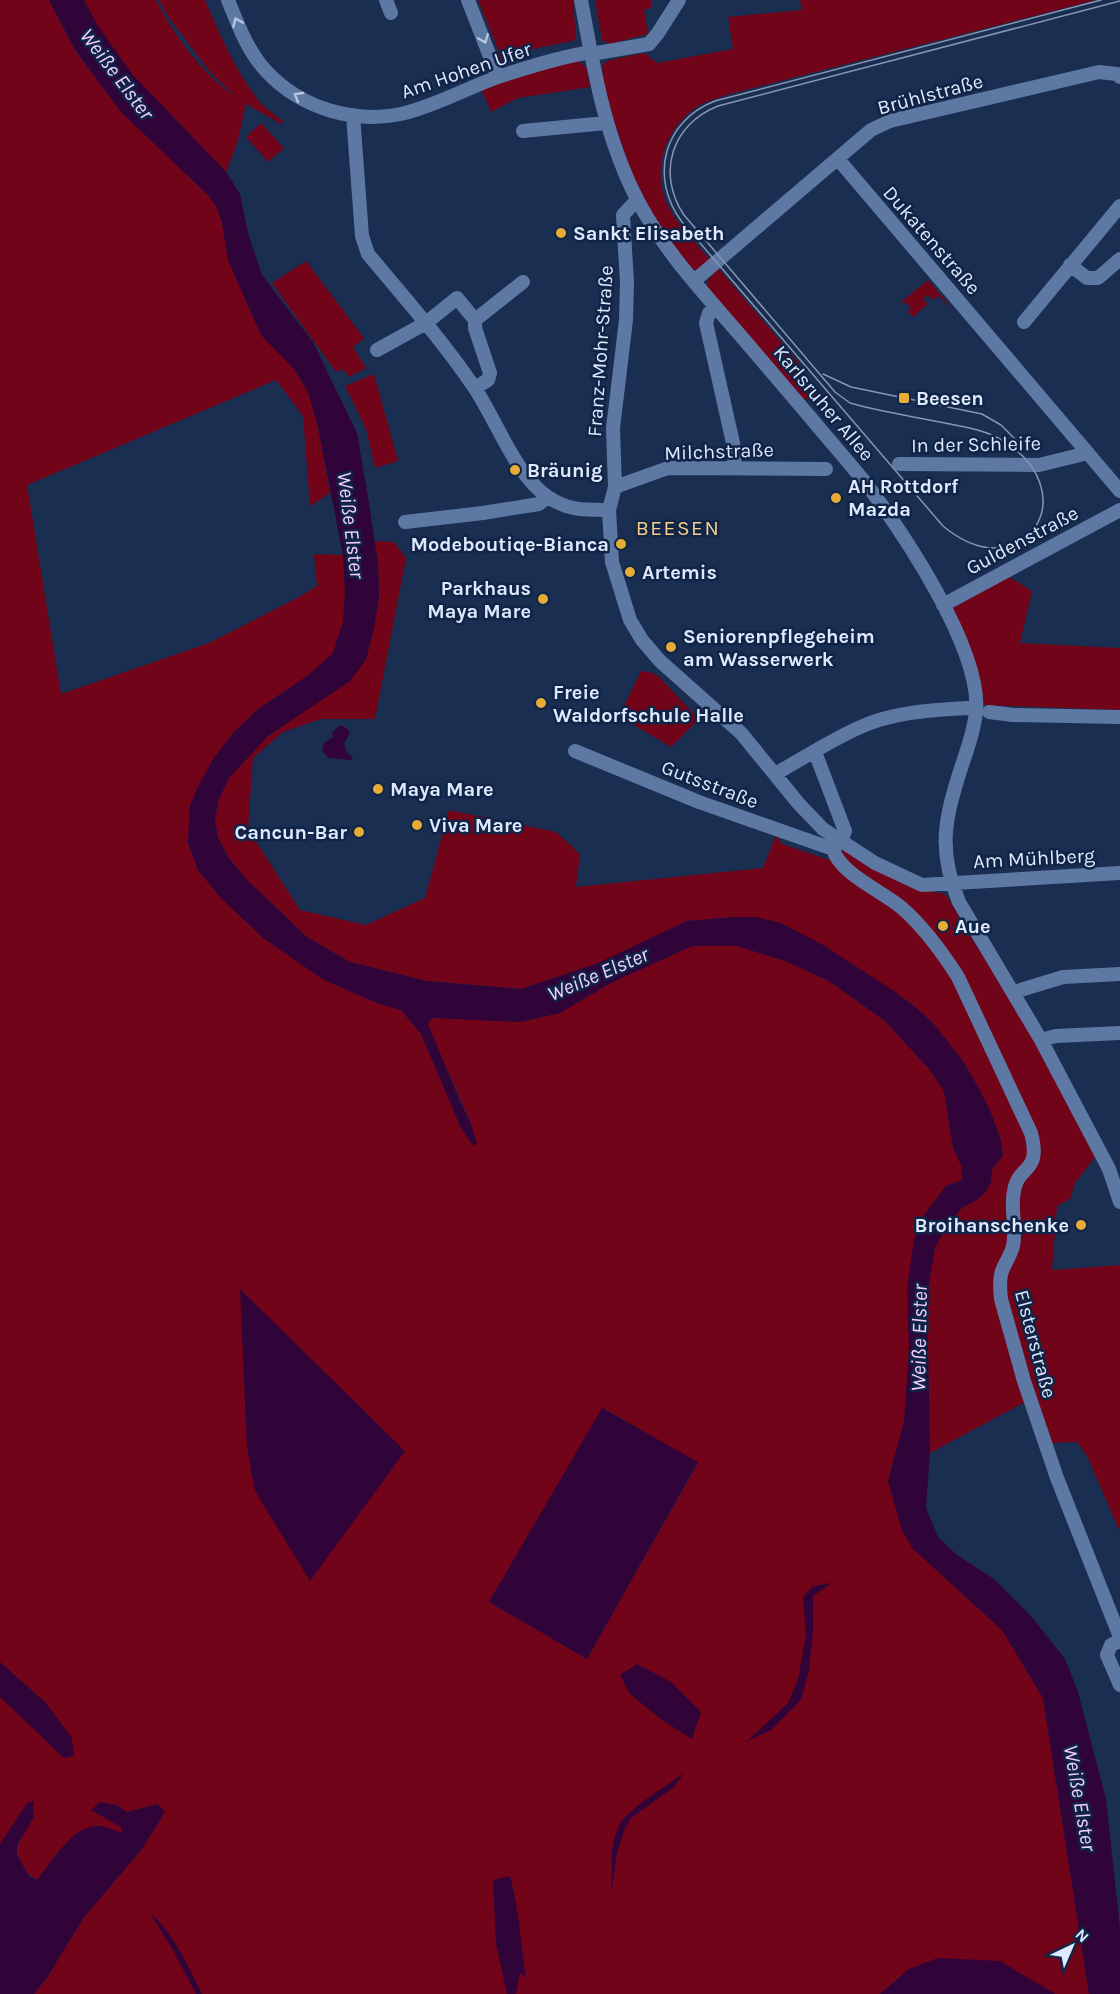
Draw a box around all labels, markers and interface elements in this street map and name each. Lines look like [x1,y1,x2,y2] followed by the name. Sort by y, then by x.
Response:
[232,17,244,28] one-way arrow
[75,24,159,125] water label: Weiße Elster
[476,33,489,43] one-way arrow
[398,37,535,103] street label: Am Hohen Ufer
[875,69,985,120] street label: Brühlstraße
[294,92,304,103] one-way arrow
[878,181,985,299] street label: Dukatenstraße
[573,222,725,245] place label: Sankt Elisabeth
[554,226,568,240] marker: Sankt Elisabeth
[583,265,618,438] street label: Franz-Mohr-Straße
[769,341,879,466] street label: Karlsruher Allee
[916,387,984,410] place label: Beesen
[897,391,911,405] marker: Beesen
[911,432,1041,457] street label: In der Schleife
[664,438,774,465] street label: Milchstraße
[527,459,603,482] place label: Bräunig
[508,463,522,477] marker: Bräunig
[333,470,370,581] water label: Weiße Elster
[848,475,959,521] place label: AH Rottdorf Mazda
[829,491,843,505] marker: AH Rottdorf Mazda
[962,501,1082,580] street label: Guldenstraße
[636,516,720,540] district label: BEESEN
[410,533,609,556] place label: Modeboutiqe-Bianca
[614,537,628,551] marker: Modeboutiqe-Bianca
[642,561,717,584] place label: Artemis
[623,565,637,579] marker: Artemis
[427,577,531,623] place label: Parkhaus Maya Mare
[536,592,550,606] marker: Parkhaus Maya Mare
[683,625,875,671] place label: Seniorenpflegeheim am Wasserwerk
[664,640,678,654] marker: Seniorenpflegeheim am Wasserwerk
[553,681,744,727] place label: Freie Waldorfschule Halle
[534,696,548,710] marker: Freie Waldorfschule Halle
[658,755,761,813] street label: Gutsstraße
[390,778,494,801] place label: Maya Mare
[371,782,385,796] marker: Maya Mare
[429,814,522,837] place label: Viva Mare
[410,818,424,832] marker: Viva Mare
[235,821,347,844] place label: Cancun-Bar
[352,825,366,839] marker: Cancun-Bar
[973,844,1096,873] street label: Am Mühlberg
[955,915,991,938] place label: Aue
[936,919,950,933] marker: Aue
[544,942,653,1006] water label: Weiße Elster
[915,1214,1069,1237] place label: Broihanschenke
[1074,1218,1088,1232] marker: Broihanschenke
[906,1283,932,1392] water label: Weiße Elster
[1010,1287,1061,1401] street label: Elsterstraße
[1059,1743,1101,1854] water label: Weiße Elster
[1042,1916,1102,1976] north arrow
[1071,1925,1093,1946] text: N

